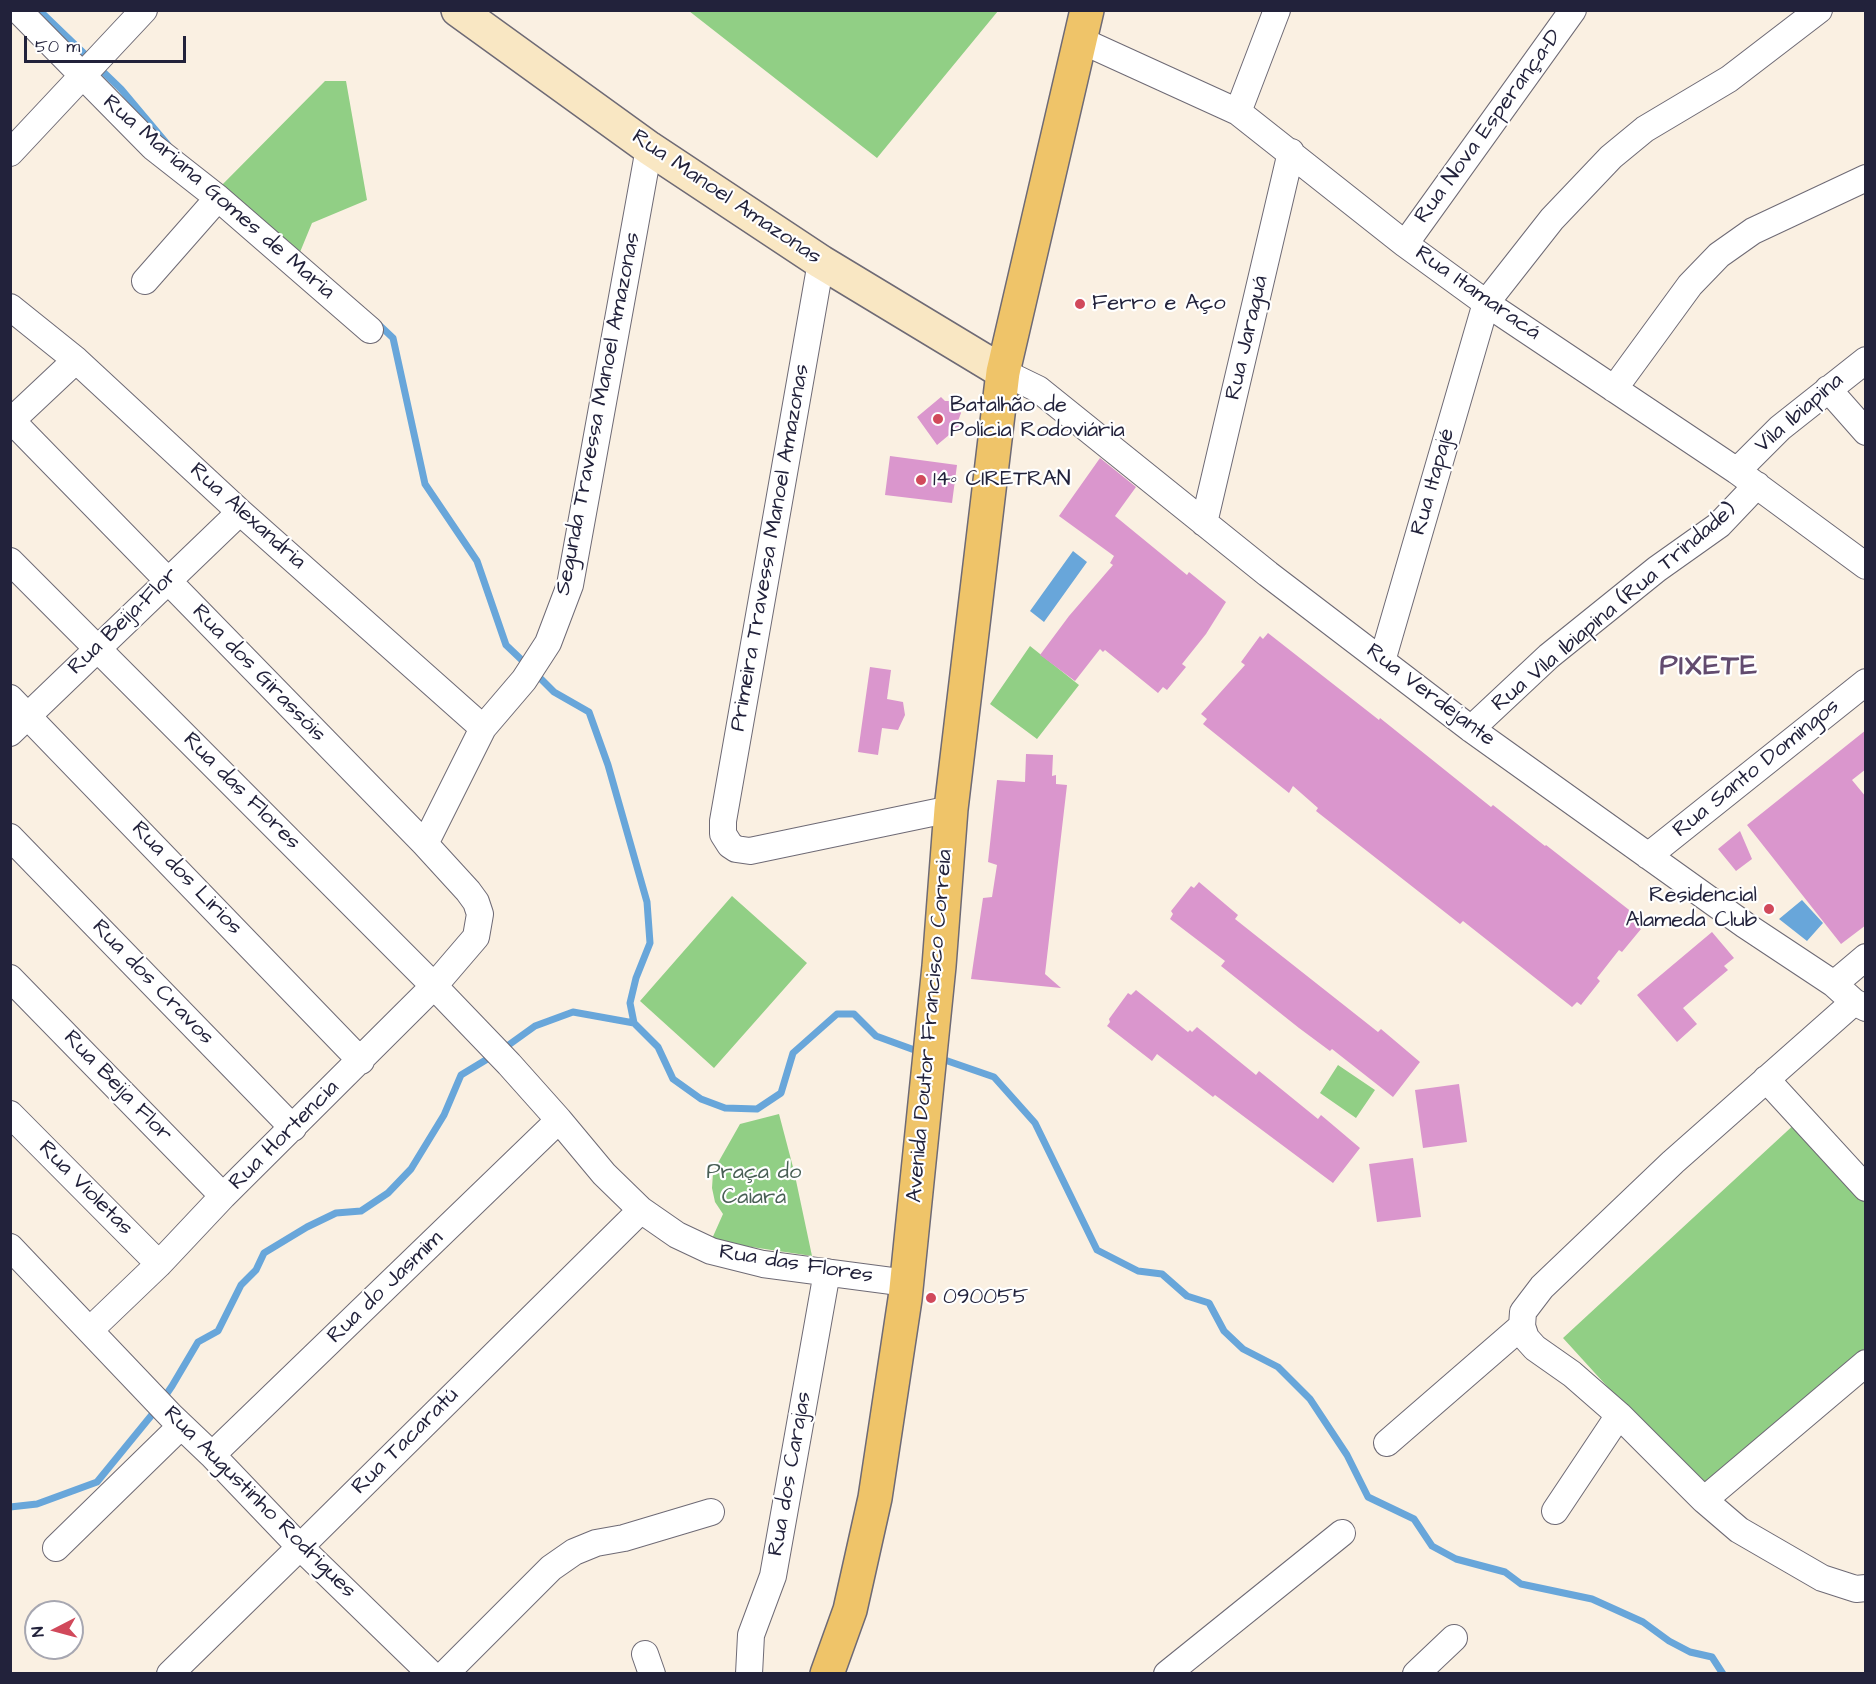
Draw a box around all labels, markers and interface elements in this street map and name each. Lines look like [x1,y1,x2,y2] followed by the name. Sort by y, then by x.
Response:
[27,24,189,62] scale bar
[1410,25,1568,229] street label: Rua Nova Esperança-D
[35,34,80,59] text: 50 m
[97,90,339,306] street label: Rua Mariana Gomes de Maria
[626,125,826,271] street label: Rua Manoel Amazonas
[551,230,647,598] street label: Segunda Travessa Manoel Amazonas
[1409,241,1545,347] street label: Rua Itamaracá
[1221,273,1275,403] street label: Rua Jaraguá
[1092,291,1226,317] place label: Ferro e Aço
[1073,297,1087,311] marker: Ferro e Aço
[726,362,816,734] street label: Primeira Travessa Manoel Amazonas
[1750,368,1850,460] street label: Vila Ibiapina
[950,393,1125,445] place label: Batalhão de Polícia Rodoviária
[931,412,945,426] marker: Batalhão de Polícia Rodoviária
[1406,426,1462,538] street label: Rua Itapajé
[184,458,310,576] street label: Rua Alexandria
[933,467,1070,493] place label: 14º CIRETRAN
[914,473,928,487] marker: 14º CIRETRAN
[1487,498,1743,718] street label: Rua Vila Ibiapina (Rua Trindade)
[63,563,185,681] street label: Rua Beija-Flor
[186,600,330,748] street label: Rua dos Girassóis
[1360,639,1500,753] street label: Rua Verdejante
[1660,651,1758,685] district label: PIXETE
[1669,694,1845,844] street label: Rua Santo Domingos
[177,728,305,856] street label: Rua das Flores
[125,817,247,941] street label: Rua dos Lirios
[902,848,960,1204] street label: Avenida Doutor Francisco Correia
[1625,883,1757,934] place label: Residencial Alameda Club
[1762,902,1776,916] marker: Residencial Alameda Club
[86,915,218,1051] street label: Rua dos Cravos
[57,1026,177,1148] street label: Rua Beija Flor
[224,1075,346,1197] street label: Rua Hortencia
[32,1136,138,1242] street label: Rua Violetas
[707,1160,801,1212] park label: Praça do Caiará
[323,1226,449,1350] street label: Rua do Jasmim
[717,1240,875,1290] street label: Rua das Flores
[943,1285,1028,1311] place label: 090055
[924,1291,938,1305] marker: 090055
[347,1383,465,1501] street label: Rua Tacaratú
[764,1390,818,1558] street label: Rua dos Carajas
[157,1401,361,1605] street label: Rua Augustinho Rodrigues
[24,1600,84,1660] north arrow
[27,1626,50,1638] text: N

